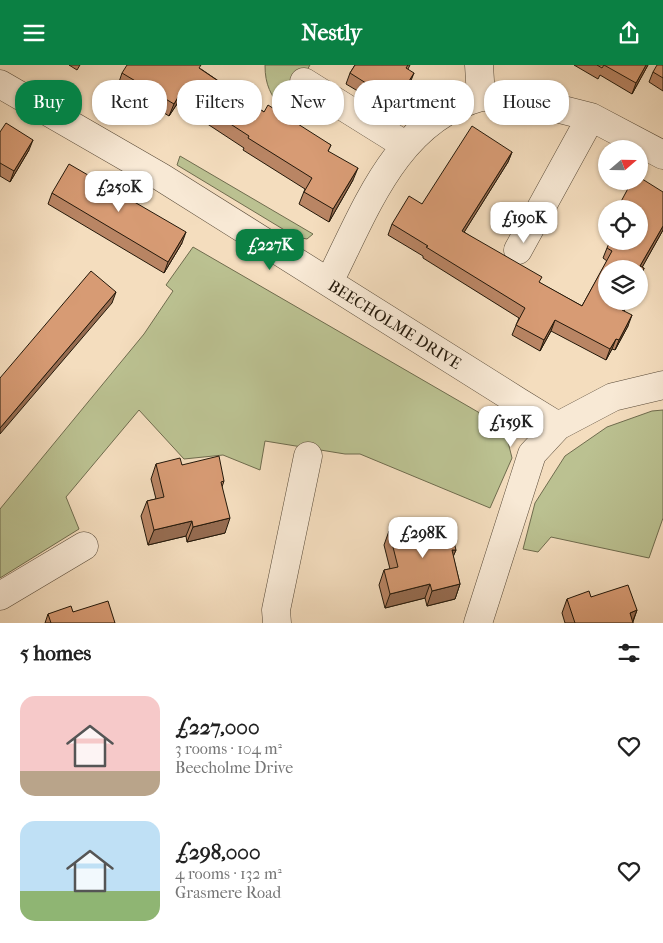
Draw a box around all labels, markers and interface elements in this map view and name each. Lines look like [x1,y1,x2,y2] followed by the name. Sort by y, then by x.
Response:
[20,19,48,47] icon: menu
[615,19,643,47] icon: share
[301,20,362,46] text: Nestly
[15,80,82,125] chip: Buy
[92,80,167,125] chip: Rent
[177,80,262,125] chip: Filters
[272,80,344,125] chip: New
[354,80,474,125] chip: Apartment
[484,80,569,125] chip: House
[598,140,648,190] north arrow
[598,140,648,310] map controls
[84,171,154,213] pin: £250K
[96,177,142,196] text: £250K
[598,200,648,250] button: locate
[489,201,559,244] pin: £190K
[501,208,547,227] text: £190K
[235,229,305,271] pin: £227K
[247,235,293,254] text: £227K
[598,260,648,310] button: layers
[325,276,465,373] street label: BEECHOLME DRIVE
[476,405,546,448] pin: £159K
[489,412,533,431] text: £159K
[388,517,458,559] pin: £298K
[400,523,446,542] text: £298K
[615,639,643,667] icon: filters
[20,641,91,665] text: 5 homes
[175,715,259,739] text: £227,000
[60,716,120,776] icon: home
[615,732,643,760] icon: heart
[175,739,282,758] text: 3 rooms · 104 m²
[175,758,293,777] text: Beecholme Drive
[175,840,260,864] text: £298,000
[60,841,120,901] icon: home
[615,857,643,885] icon: heart
[175,864,282,883] text: 4 rooms · 132 m²
[175,883,281,902] text: Grasmere Road

